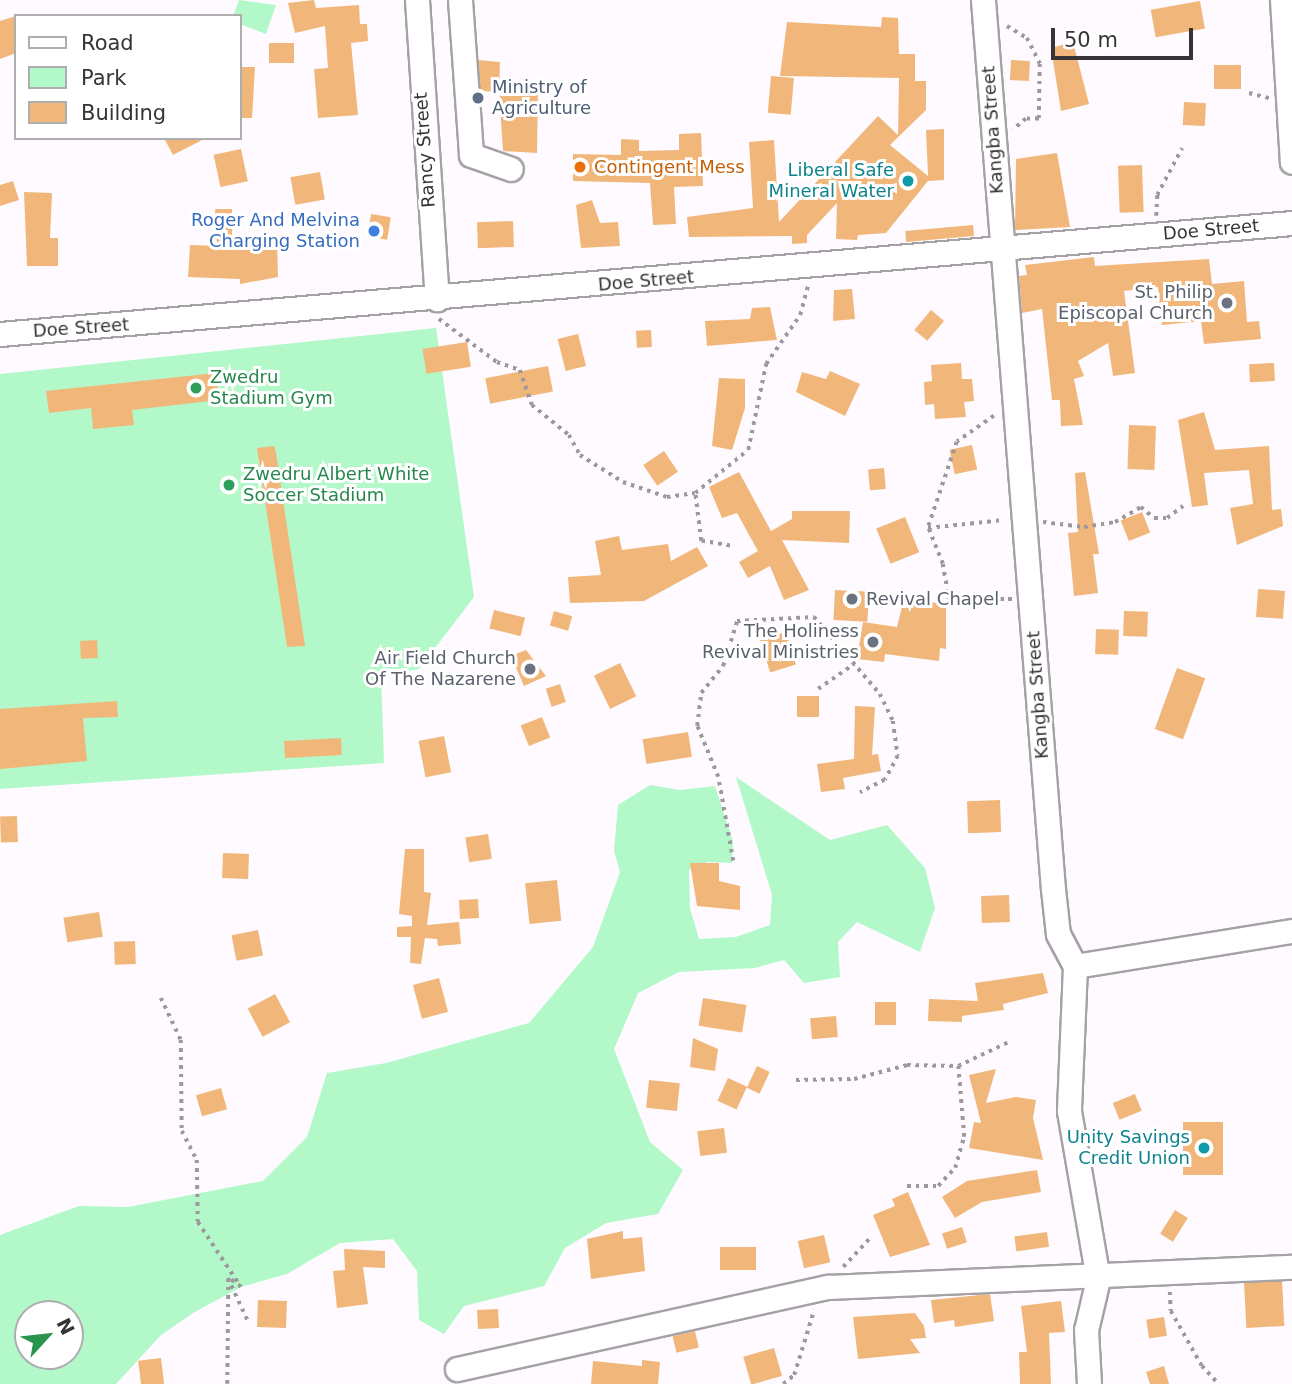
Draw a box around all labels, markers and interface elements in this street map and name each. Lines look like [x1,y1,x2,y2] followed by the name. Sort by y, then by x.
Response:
[14,14,242,140] legend
[1054,14,1196,58] scale bar
[1064,28,1118,52] text: 50 m
[81,31,134,55] text: Road
[978,65,1008,195] street label: Kangba Street
[81,66,126,90] text: Park
[492,77,591,119] place label: Ministry of Agriculture
[470,90,486,106] marker: Ministry of Agriculture
[410,92,440,208] street label: Rancy Street
[81,101,166,125] text: Building
[594,156,745,178] place label: Contingent Mess
[572,159,588,175] marker: Contingent Mess
[769,160,894,202] place label: Liberal Safe Mineral Water
[900,173,916,189] marker: Liberal Safe Mineral Water
[191,210,360,252] place label: Roger And Melvina Charging Station
[1162,215,1260,245] street label: Doe Street
[366,223,382,239] marker: Roger And Melvina Charging Station
[597,266,695,296] street label: Doe Street
[1058,282,1213,324] place label: St. Philip Episcopal Church
[1219,295,1235,311] marker: St. Philip Episcopal Church
[32,314,130,342] street label: Doe Street
[210,367,333,410] place label: Zwedru Stadium Gym
[188,380,204,396] marker: Zwedru Stadium Gym
[243,464,429,506] place label: Zwedru Albert White Soccer Stadium
[221,477,237,493] marker: Zwedru Albert White Soccer Stadium
[866,588,999,610] place label: Revival Chapel
[844,591,860,607] marker: Revival Chapel
[702,621,859,664] place label: The Holiness Revival Ministries
[1023,630,1053,760] street label: Kangba Street
[865,634,881,650] marker: The Holiness Revival Ministries
[365,648,516,690] place label: Air Field Church Of The Nazarene
[522,661,538,677] marker: Air Field Church Of The Nazarene
[1067,1127,1190,1170] place label: Unity Savings Credit Union
[1196,1140,1212,1156] marker: Unity Savings Credit Union
[14,1300,84,1370] north arrow
[53,1314,79,1338] text: N

